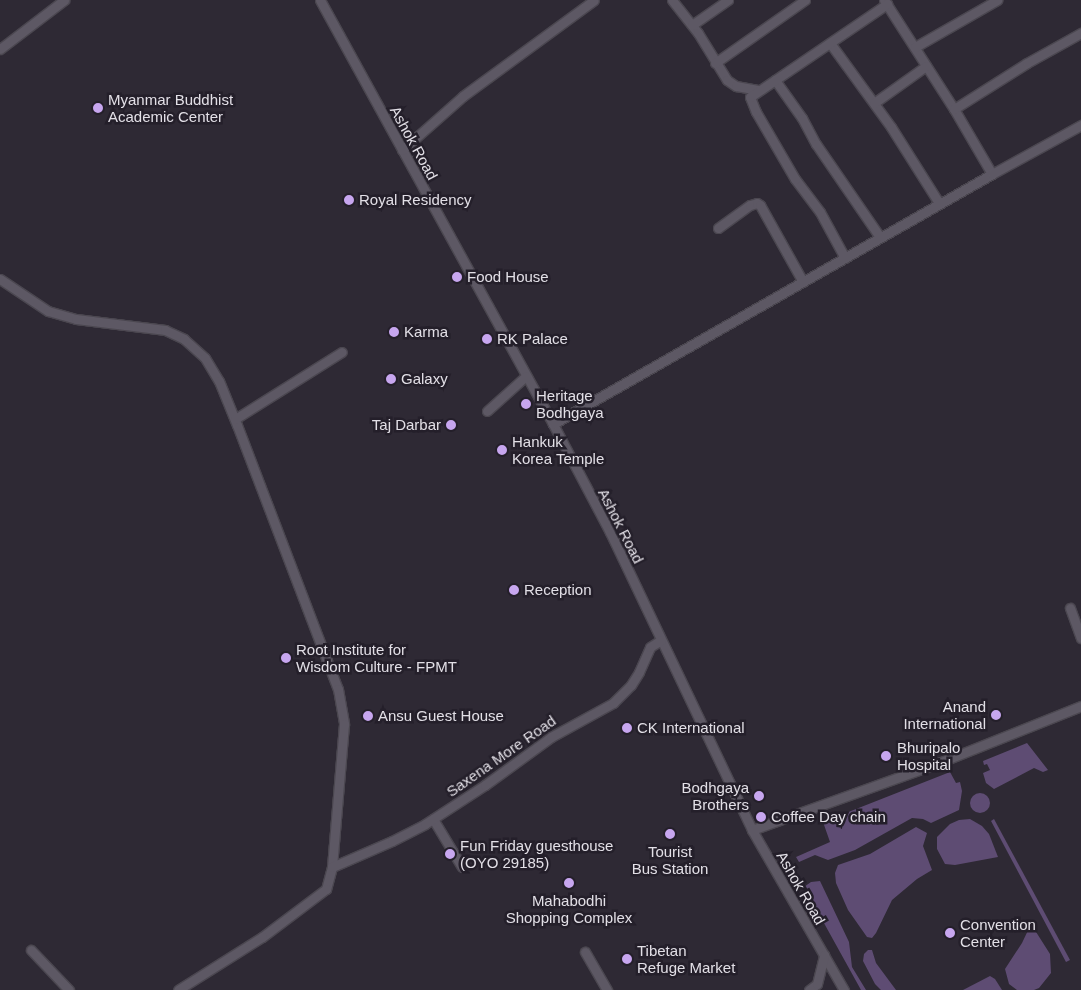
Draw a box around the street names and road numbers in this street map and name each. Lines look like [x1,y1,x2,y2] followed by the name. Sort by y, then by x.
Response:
[386,103,442,183] street label: Ashok Road
[594,486,648,566] street label: Ashok Road
[443,712,559,800] street label: Saxena More Road
[773,848,829,928] street label: Ashok Road

